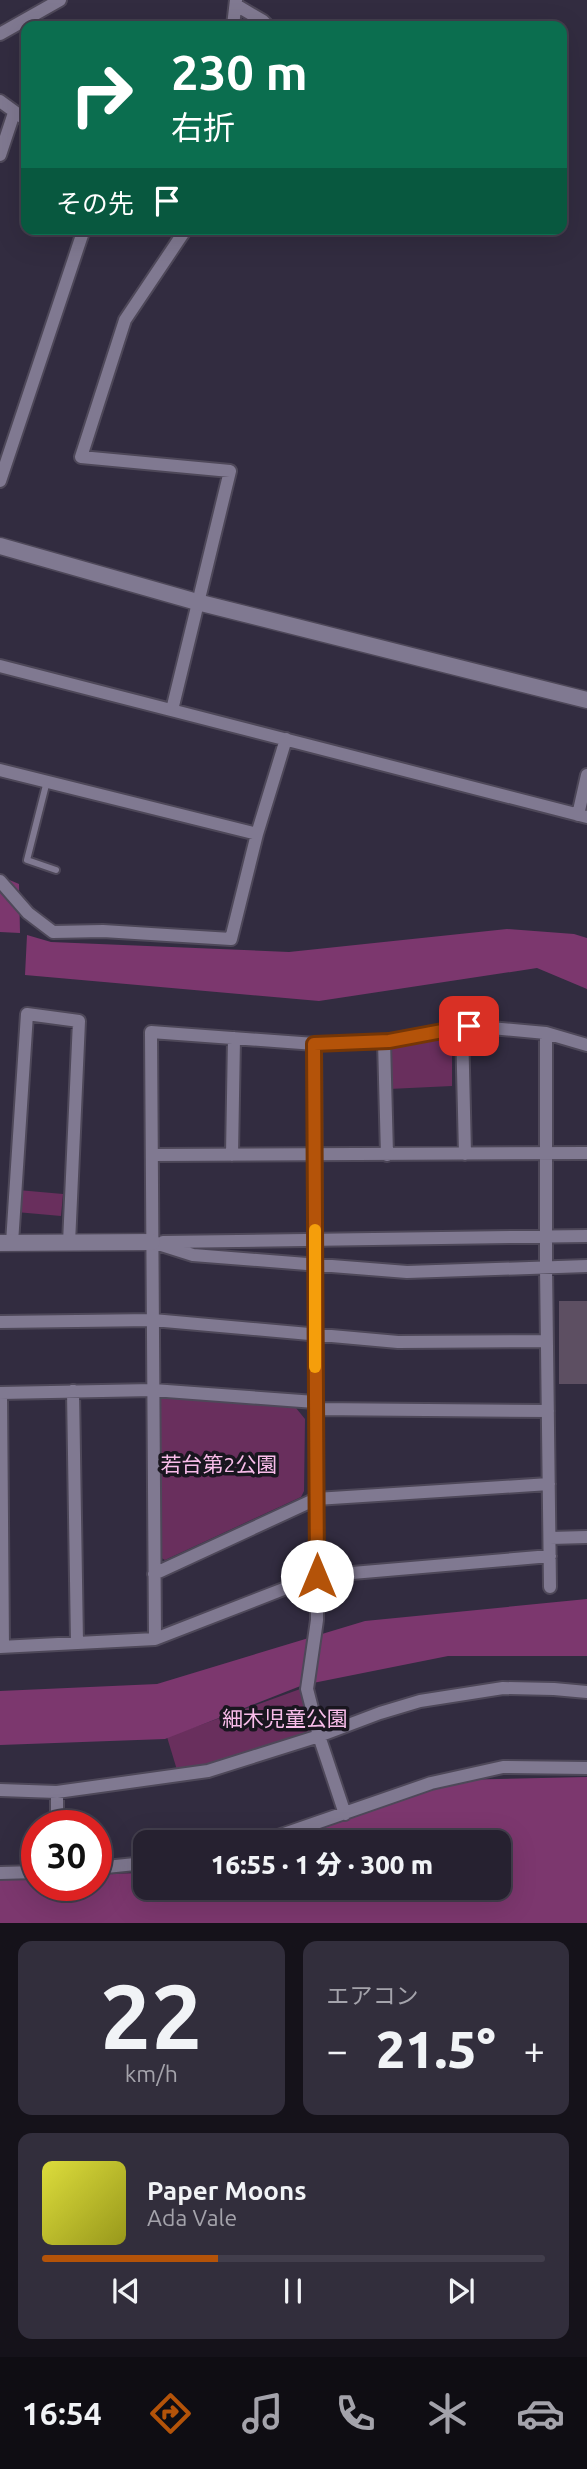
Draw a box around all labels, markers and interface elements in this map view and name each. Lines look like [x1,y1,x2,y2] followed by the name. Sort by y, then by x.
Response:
[171,44,308,99] text: 230 m
[56,49,147,140] icon: right
[171,109,235,145] text: 右折
[148,182,186,220] icon: arrive
[56,189,134,218] text: その先
[439,996,499,1056] pin
[450,1007,488,1045] icon: arrive
[161,1452,277,1476] park label: 若台第2公園
[280,1539,354,1613] position arrow
[222,1706,348,1730] park label: 細木児童公園
[21,1810,112,1901] speed limit sign: 30
[211,1850,433,1879] text: 16:55 · 1 分 · 300 m
[100,1964,203,2066] text: 22
[327,1983,419,2008] text: エアコン
[376,2020,496,2078] text: 21.5°
[327,2029,348,2071] text: −
[524,2029,545,2071] text: +
[125,2061,178,2086] text: km/h
[147,2176,306,2205] text: Paper Moons
[147,2205,237,2230] text: Ada Vale
[107,2272,145,2310] icon: previous
[274,2272,312,2310] icon: pause
[442,2272,480,2310] icon: next
[146,2389,195,2438] icon: directions
[238,2389,287,2438] icon: music
[331,2389,380,2438] icon: phone
[423,2389,472,2438] icon: climate
[516,2389,565,2438] icon: car
[22,2395,102,2431] text: 16:54

